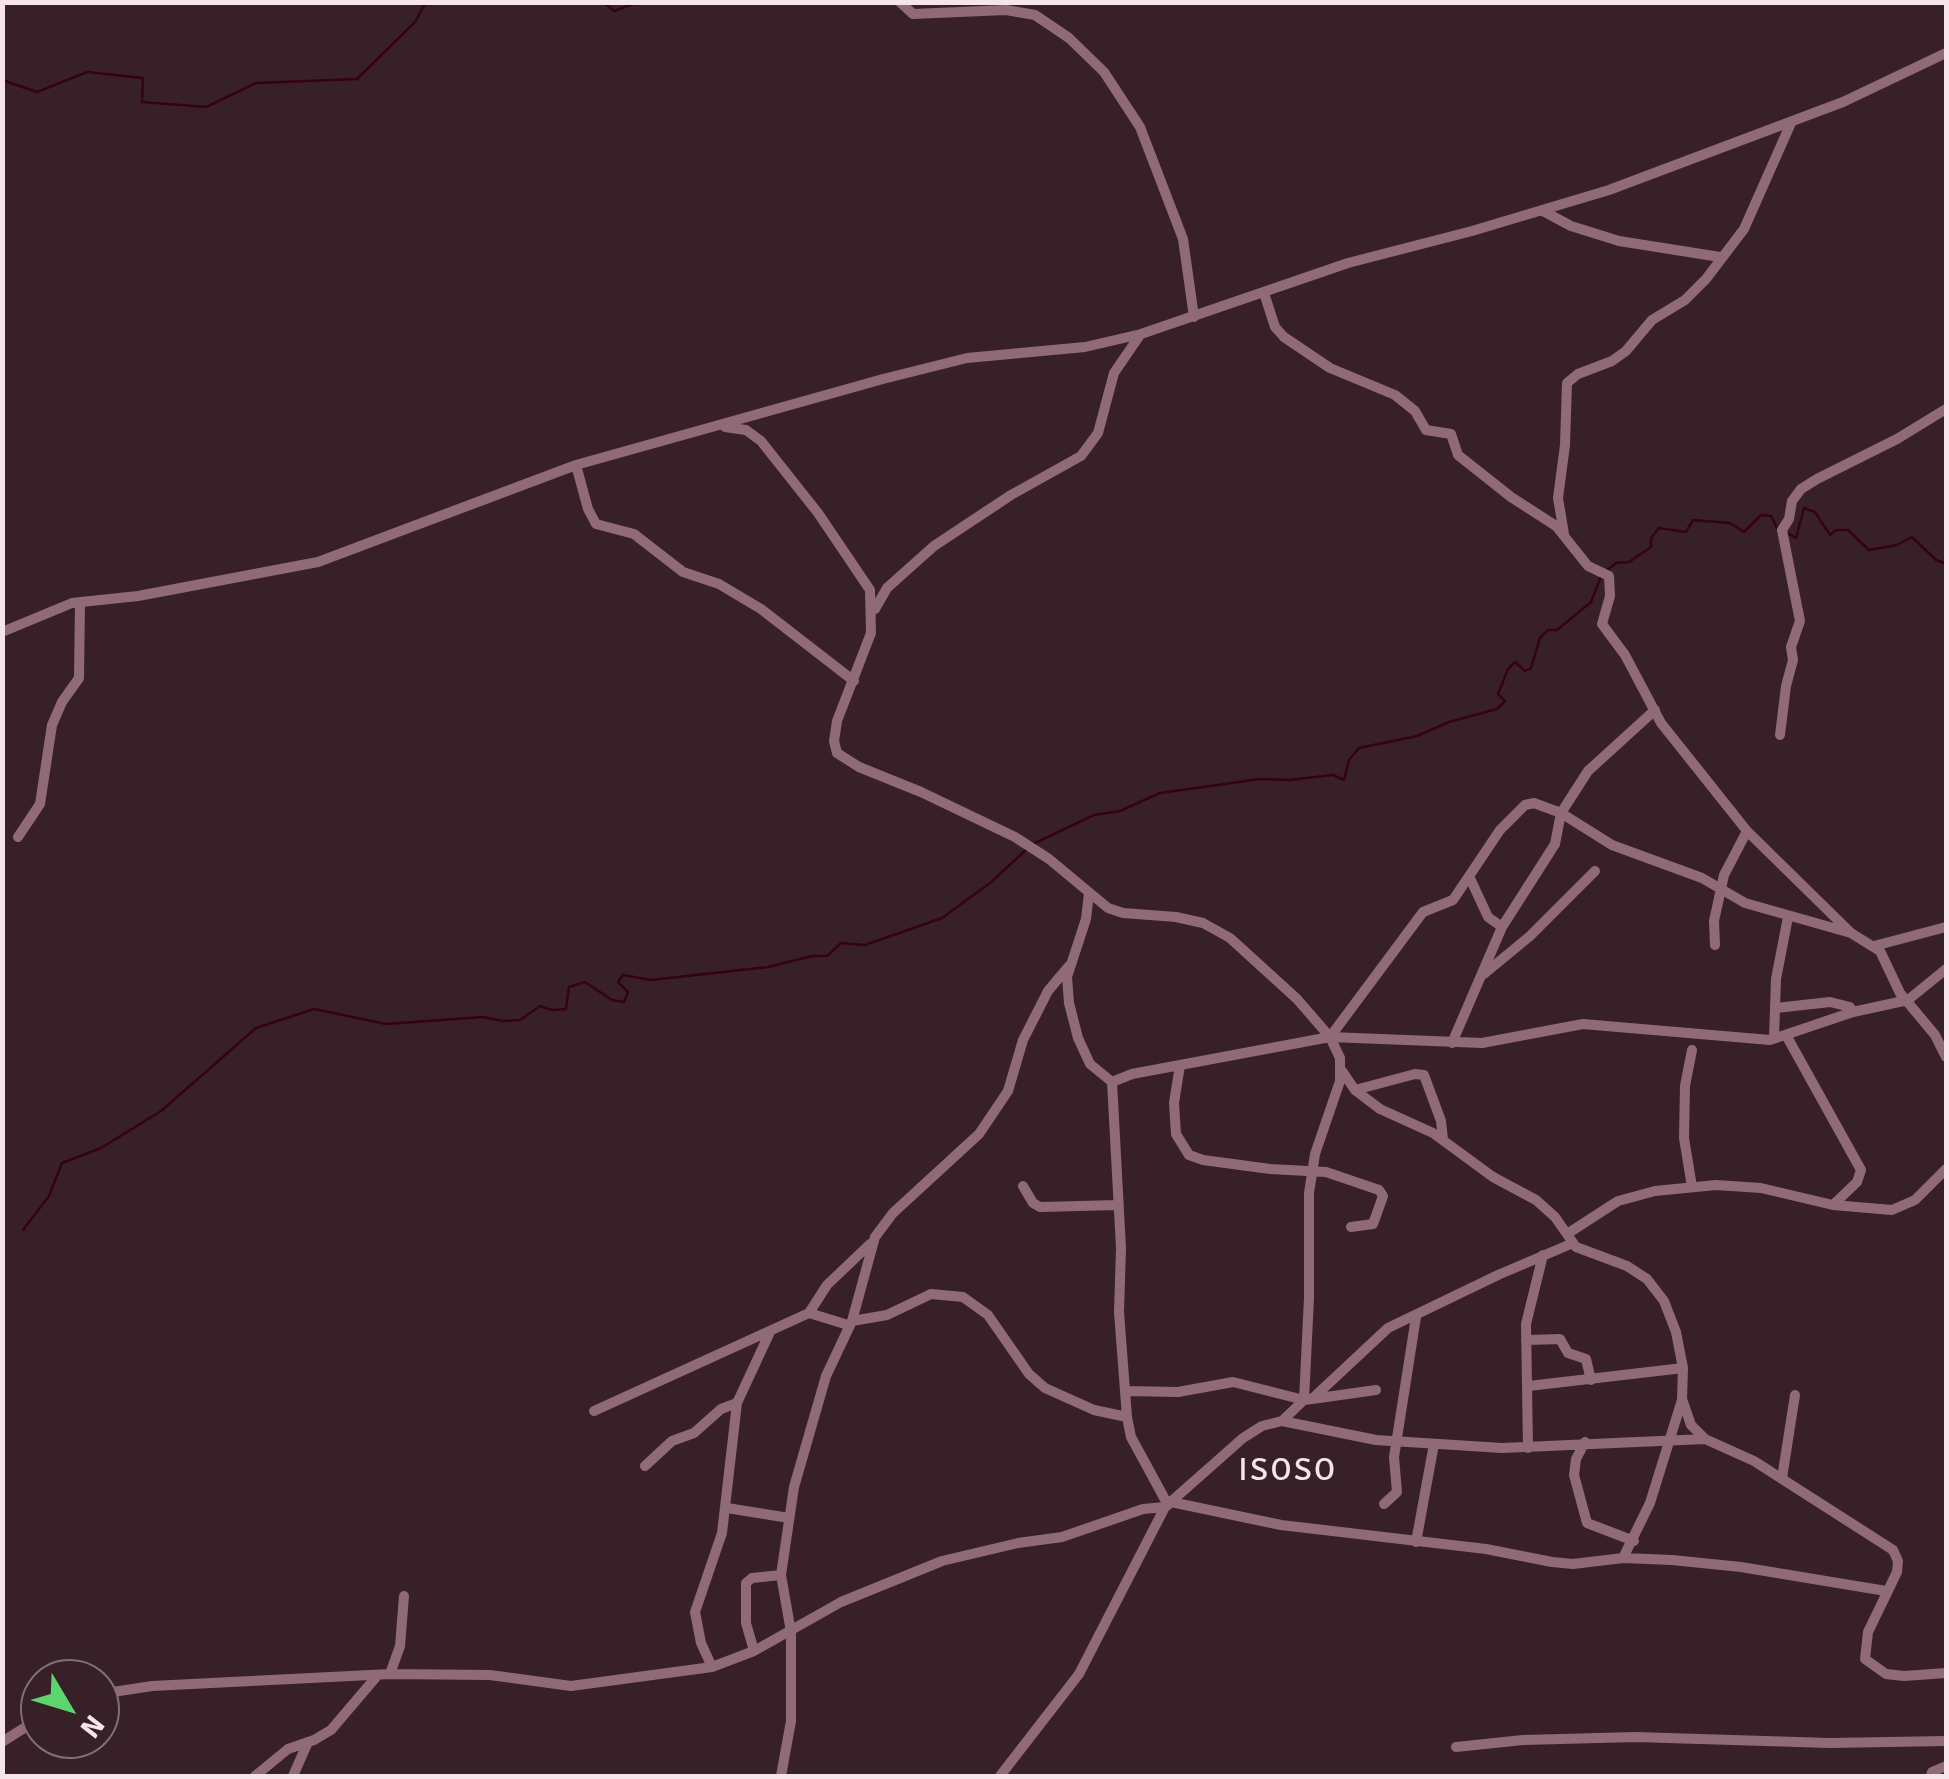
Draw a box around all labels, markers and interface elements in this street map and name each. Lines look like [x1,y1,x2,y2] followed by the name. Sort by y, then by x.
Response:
[1238,1453,1338,1491] district label: ISOSO
[20,1659,120,1759] north arrow
[73,1708,111,1744] text: N

